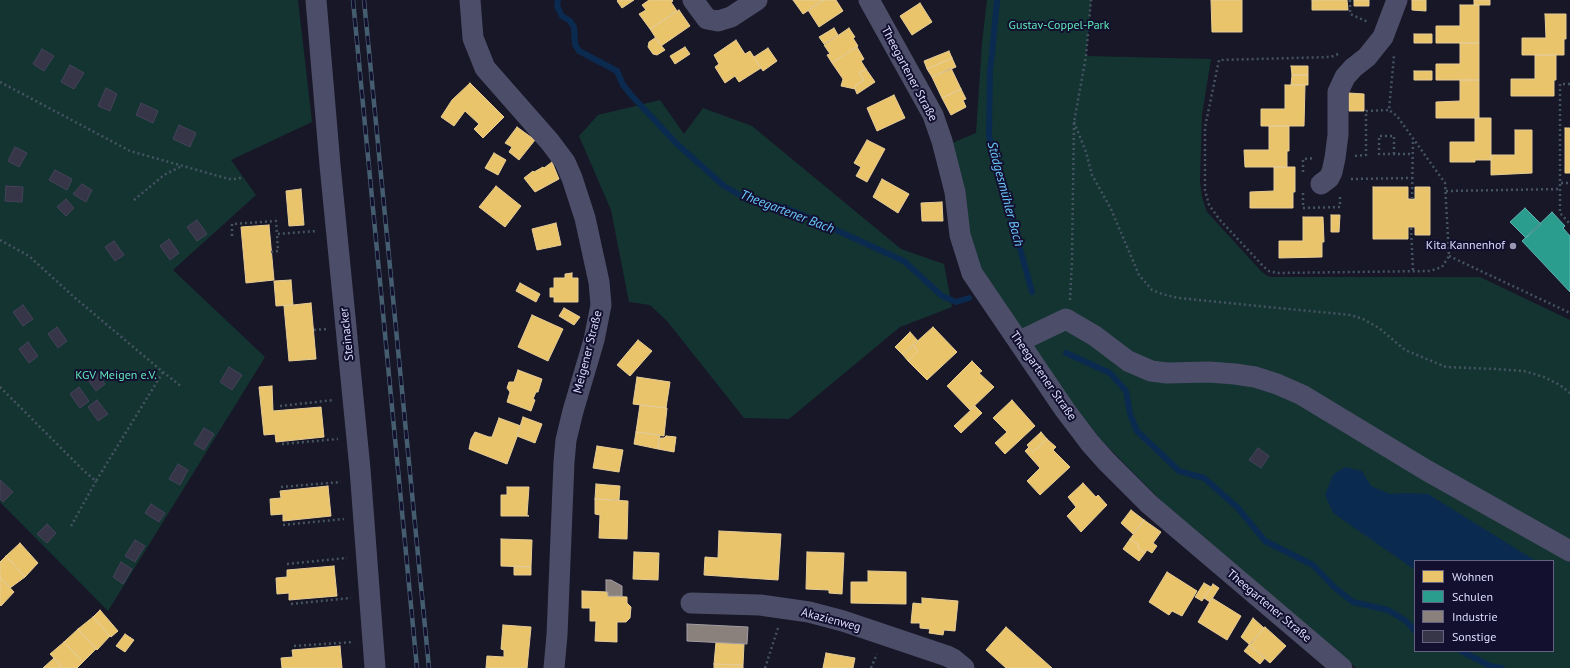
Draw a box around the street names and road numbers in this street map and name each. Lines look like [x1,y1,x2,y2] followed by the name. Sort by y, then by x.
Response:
[878,24,940,124] street label: Theegartener Straße
[337,307,357,361] street label: Steinacker
[571,309,605,395] street label: Meigener Straße
[1007,329,1079,423] street label: Theegartener Straße
[1224,567,1314,645] street label: Theegartener Straße
[800,605,862,635] street label: Akazienweg

